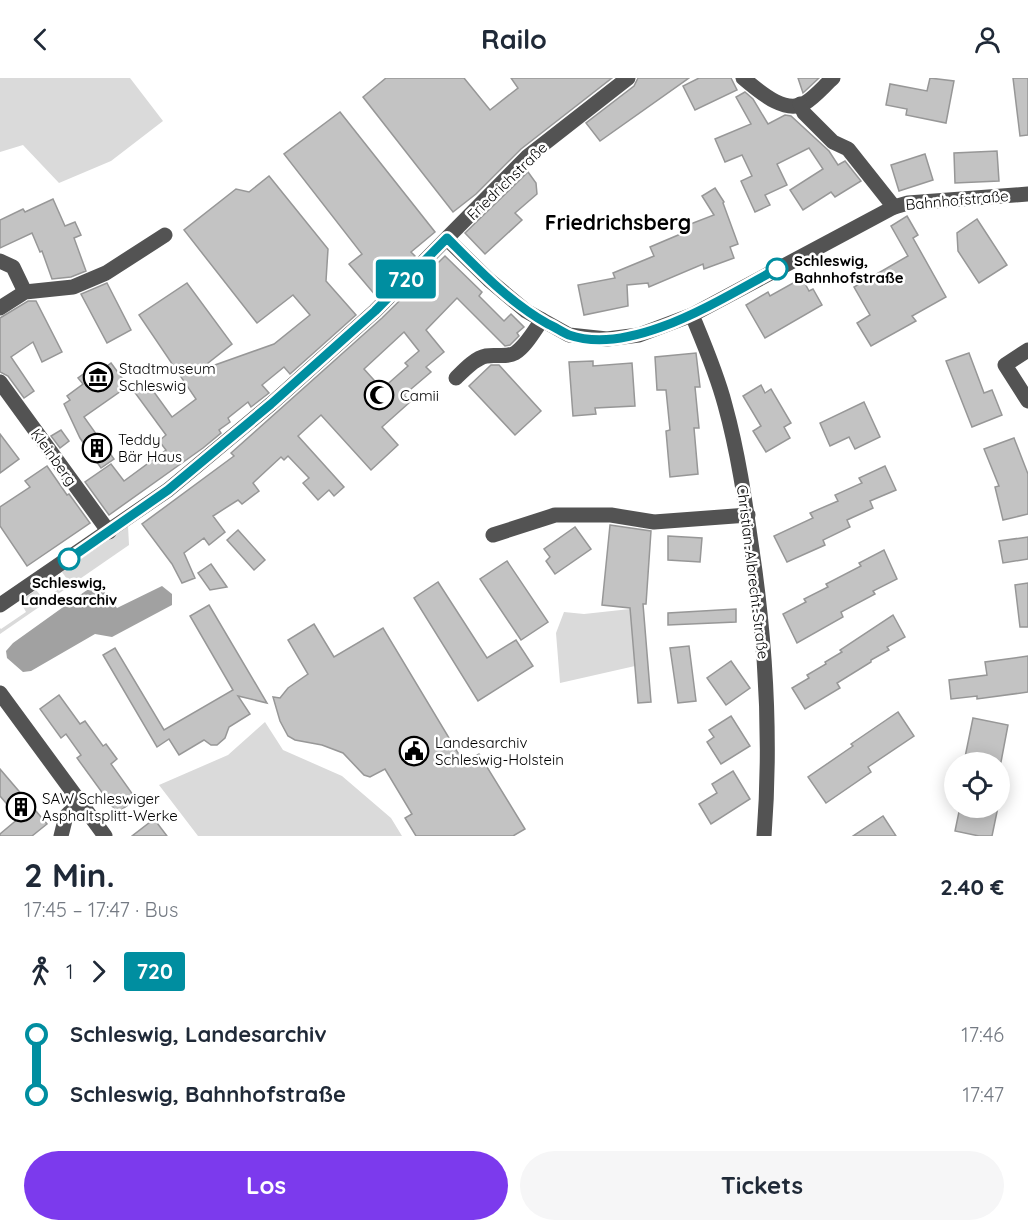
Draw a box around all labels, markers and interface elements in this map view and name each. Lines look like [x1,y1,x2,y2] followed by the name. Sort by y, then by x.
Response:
[481,22,547,56] text: Railo
[24,23,57,56] icon: back
[971,23,1004,56] icon: person
[463,138,551,224] street label: Friedrichstraße
[905,186,1009,214] street label: Bahnhofstraße
[545,209,691,235] district label: Friedrichsberg
[794,251,904,287] place label: Schleswig, Bahnhofstraße
[766,258,788,280] marker: Schleswig, Bahnhofstraße
[372,260,440,298] line badge: 720
[388,266,424,292] text: 720
[119,359,216,395] place label: Stadtmuseum Schleswig
[82,361,114,393] museum icon: Stadtmuseum Schleswig
[363,379,395,411] mosque icon: Camii
[400,386,439,405] place label: Camii
[27,425,81,489] street label: Kleinberg
[118,430,182,466] place label: Teddy Bär Haus
[81,432,113,464] building icon: Teddy Bär Haus
[733,484,773,660] street label: Christian-Albrecht-Straße
[58,548,80,570] marker: Schleswig, Landesarchiv
[21,573,117,609] place label: Schleswig, Landesarchiv
[435,733,564,769] place label: Landesarchiv Schleswig-Holstein
[398,735,430,767] public building icon: Landesarchiv Schleswig-Holstein
[944,752,1010,818] map controls
[944,752,1010,818] button: locate
[42,789,178,825] place label: SAW Schleswiger Asphaltsplitt-Werke
[5,791,37,823] building icon: SAW Schleswiger Asphaltsplitt-Werke
[24,854,115,895] text: 2 Min.
[940,873,1004,901] text: 2.40 €
[24,897,178,922] text: 17:45 – 17:47 · Bus
[24,955,57,988] icon: walk
[82,955,115,988] icon: forward
[136,958,173,984] text: 720
[66,959,73,984] text: 1
[70,1020,327,1048] text: Schleswig, Landesarchiv
[961,1022,1004,1047] text: 17:46
[70,1080,346,1108] text: Schleswig, Bahnhofstraße
[962,1082,1004,1107] text: 17:47
[24,1151,508,1220] button: Los
[520,1151,1004,1220] button: Tickets

